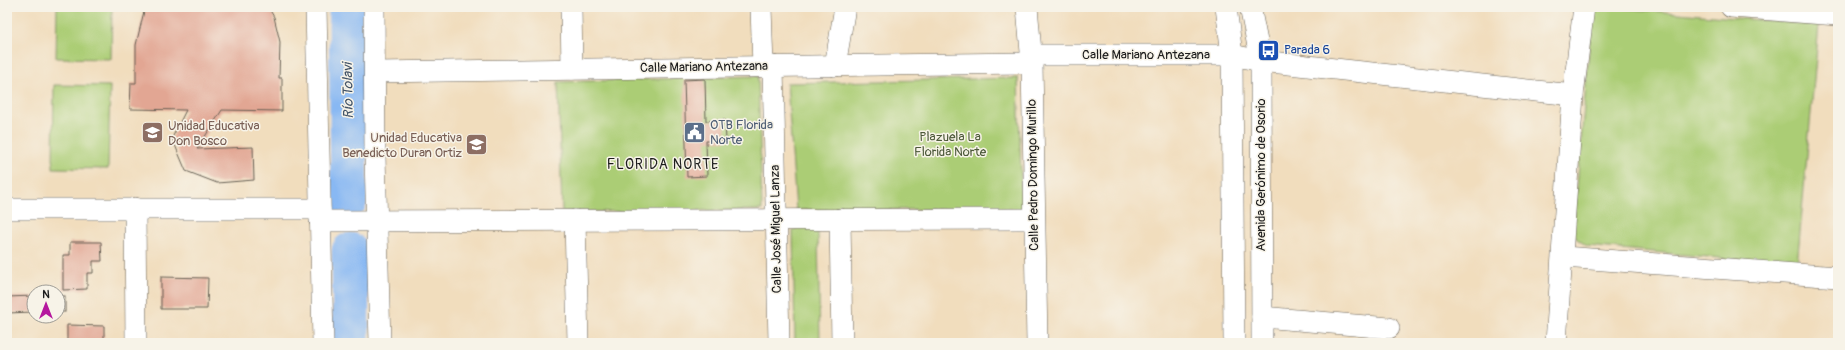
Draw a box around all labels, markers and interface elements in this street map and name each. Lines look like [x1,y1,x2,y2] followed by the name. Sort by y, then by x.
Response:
[1256,37,1282,63] bus stop icon: Parada 6
[1284,42,1330,58] place label: Parada 6
[1082,47,1210,63] street label: Calle Mariano Antezana
[640,58,768,76] street label: Calle Mariano Antezana
[339,60,357,119] water label: Río Tolavi
[1024,99,1042,251] street label: Calle Pedro Domingo Murillo
[1253,99,1269,251] street label: Avenida Gerónimo de Osorio
[710,117,773,148] place label: OTB Florida Norte
[168,118,260,149] place label: Unidad Educativa Don Bosco
[682,119,708,145] public building icon: OTB Florida Norte
[140,120,166,146] school or university icon: Unidad Educativa Don Bosco
[914,129,987,160] park label: Plazuela La Florida Norte
[342,130,462,161] place label: Unidad Educativa Benedicto Duran Ortiz
[464,132,490,158] school or university icon: Unidad Educativa Benedicto Duran Ortiz
[607,156,719,173] district label: FLORIDA NORTE
[767,165,785,293] street label: Calle José Miguel Lanza
[26,284,66,324] north arrow
[42,288,50,301] text: N

